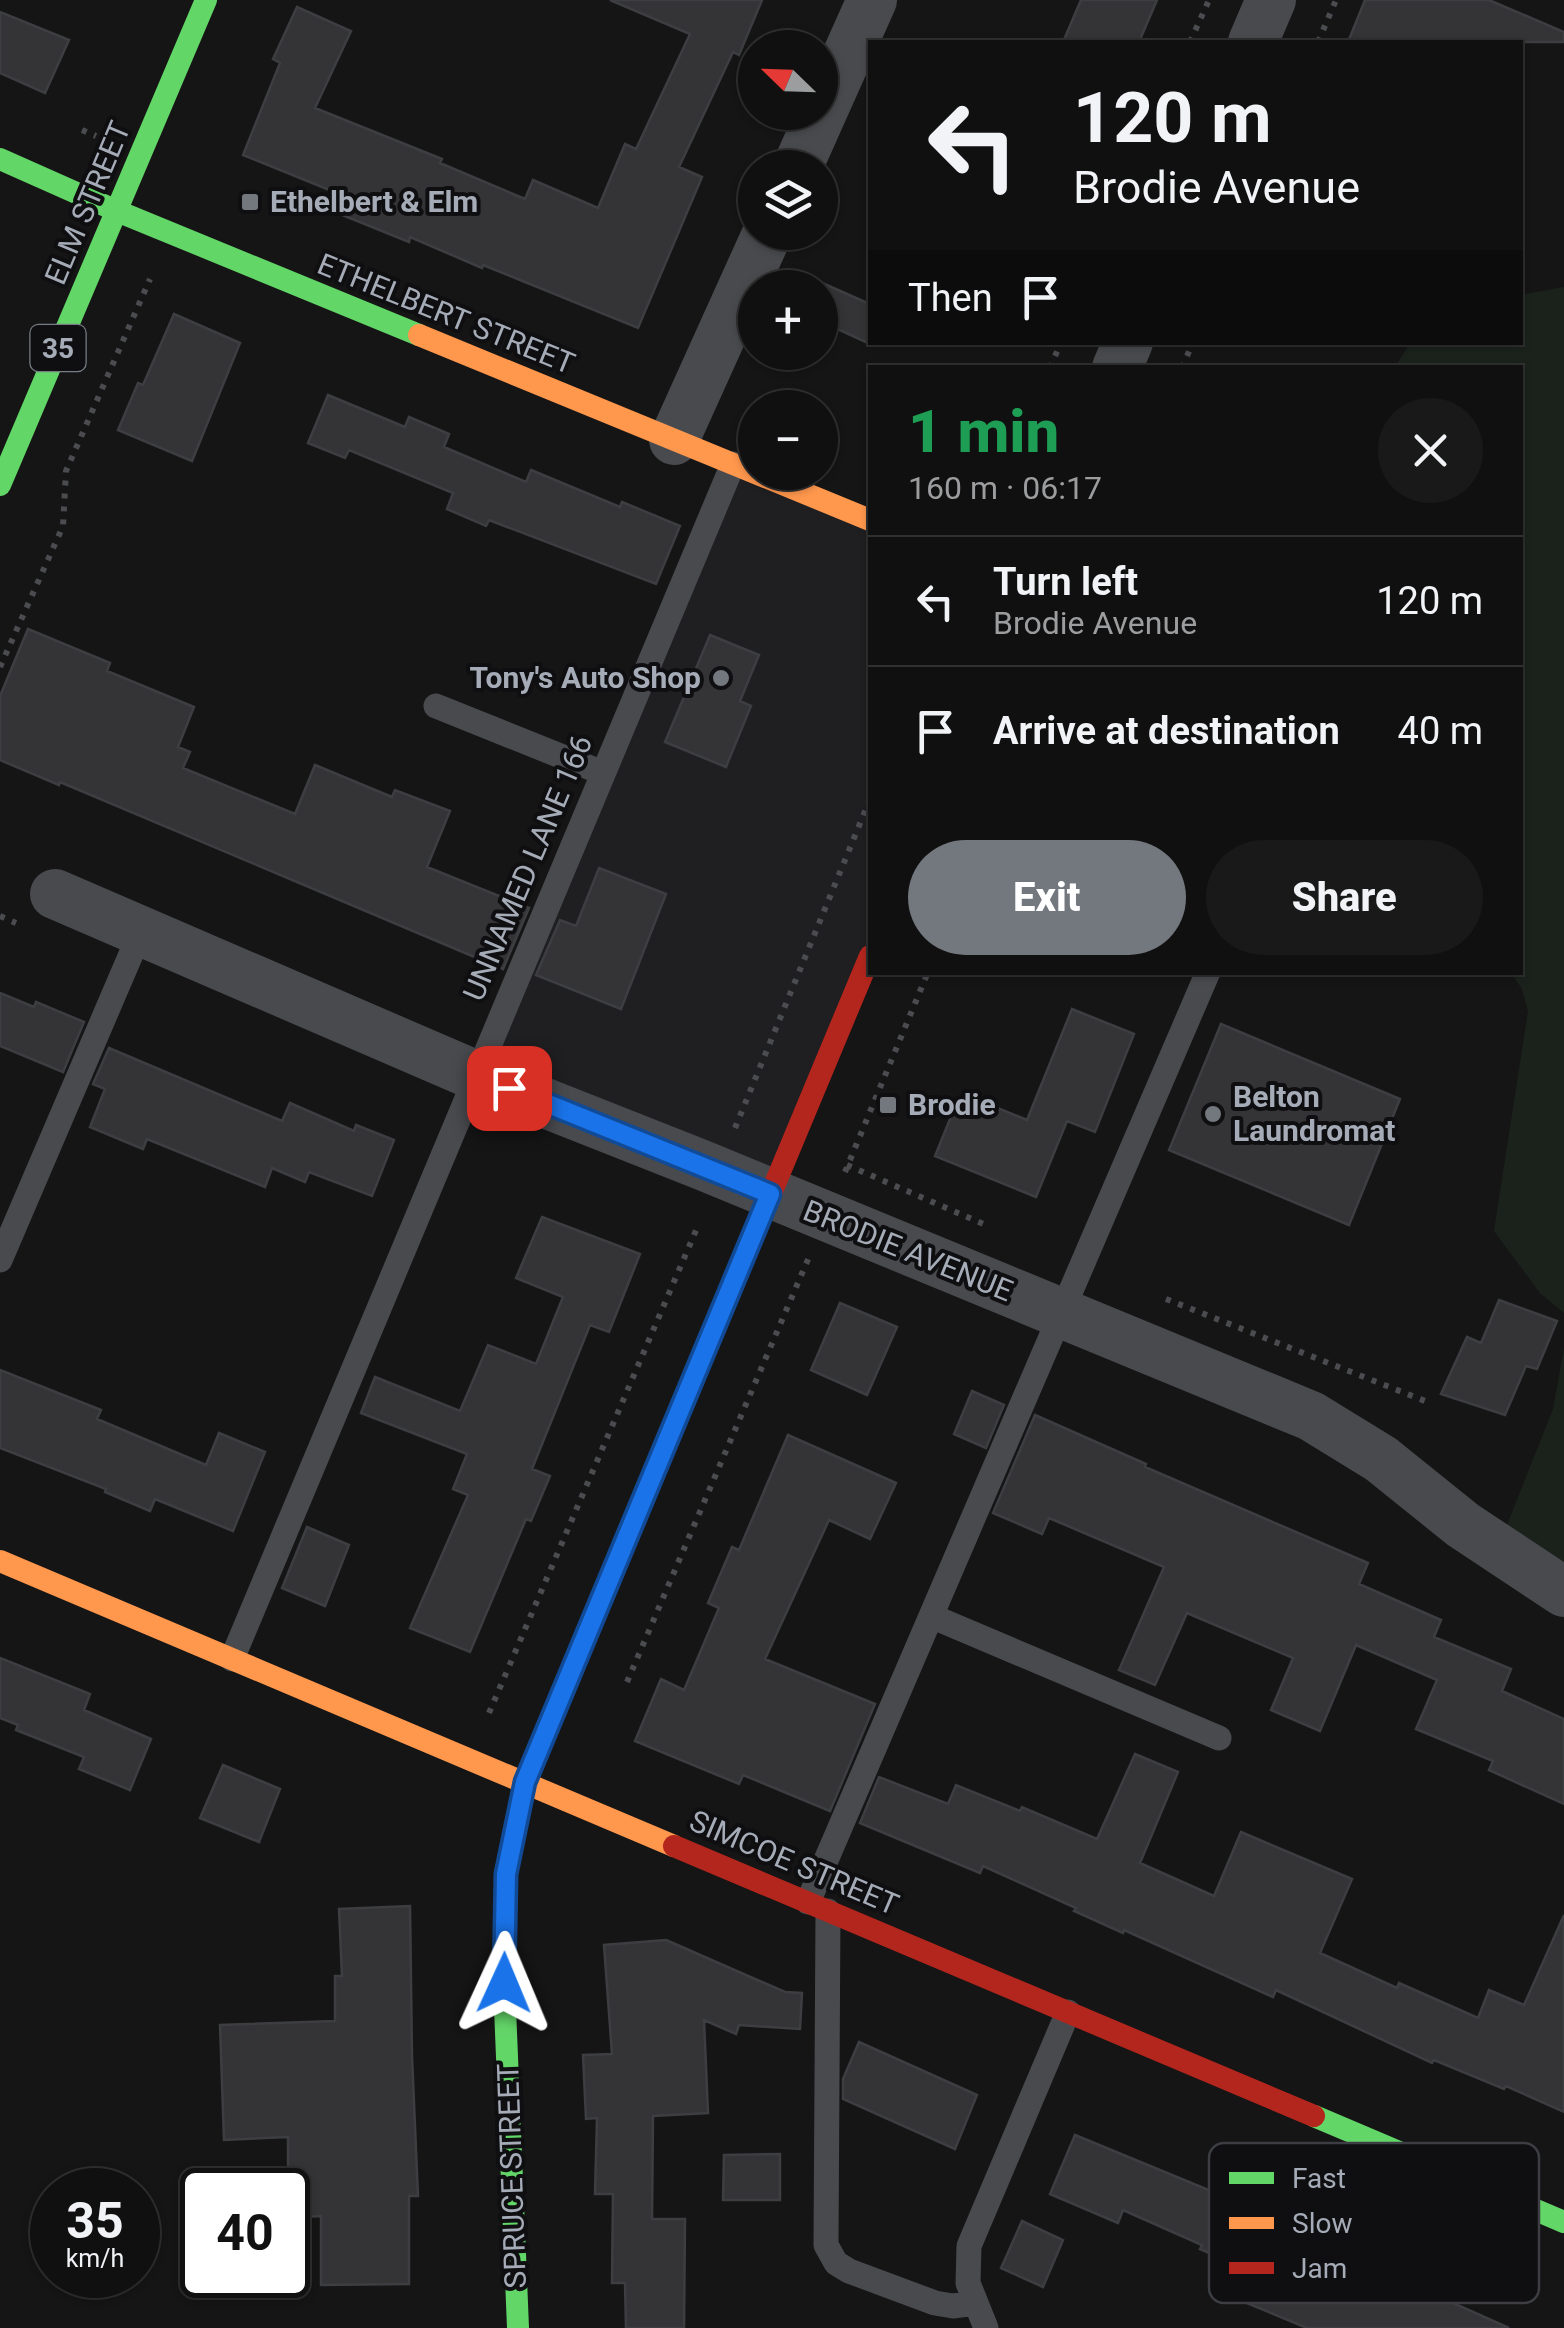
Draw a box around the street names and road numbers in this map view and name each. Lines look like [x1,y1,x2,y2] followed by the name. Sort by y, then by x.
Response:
[38,116,138,289] street label: ELM STREET
[313,246,580,381] street label: ETHELBERT STREET
[30,325,86,371] road number: 35
[456,730,599,1006] street label: UNNAMED LANE 166
[798,1193,1018,1308] street label: BRODIE AVENUE
[685,1803,904,1922] street label: SIMCOE STREET
[490,2063,533,2289] street label: SPRUCE STREET

